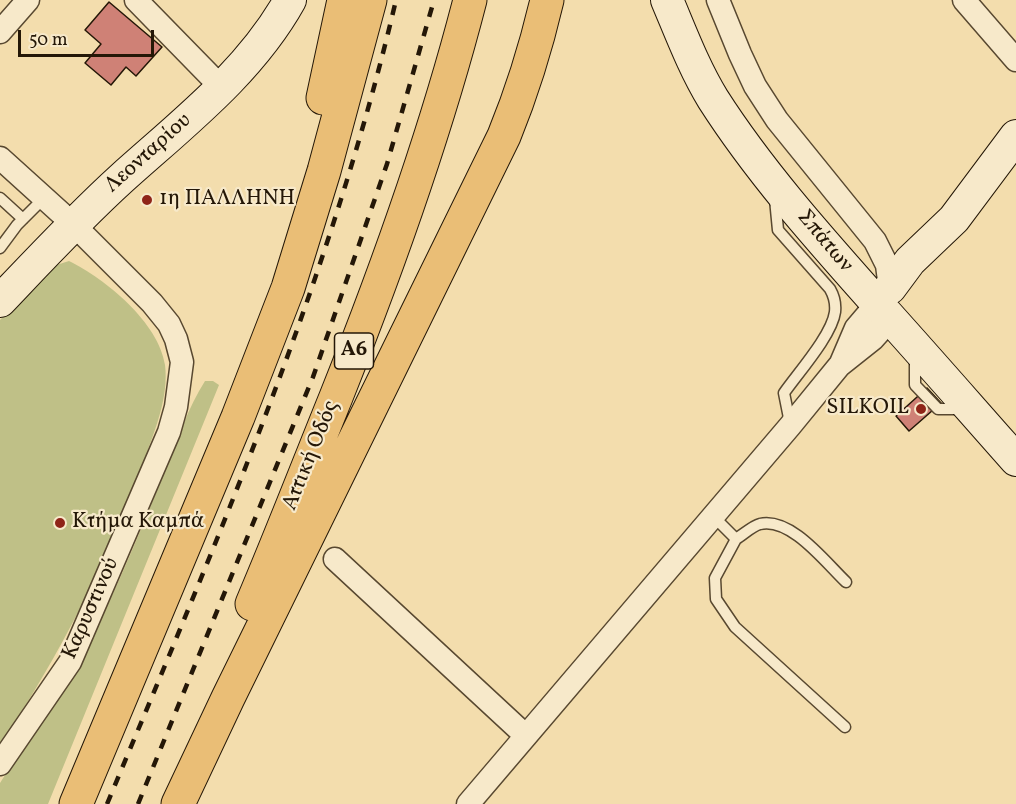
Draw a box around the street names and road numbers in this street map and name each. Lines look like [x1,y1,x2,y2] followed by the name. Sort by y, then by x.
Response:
[100,108,198,200] street label: Λεονταρίου
[790,205,858,279] street label: Σπάτων
[334,333,374,369] road number: Α6
[278,397,346,515] street label: Αττική Οδός
[58,554,126,664] street label: Καρυστινού

